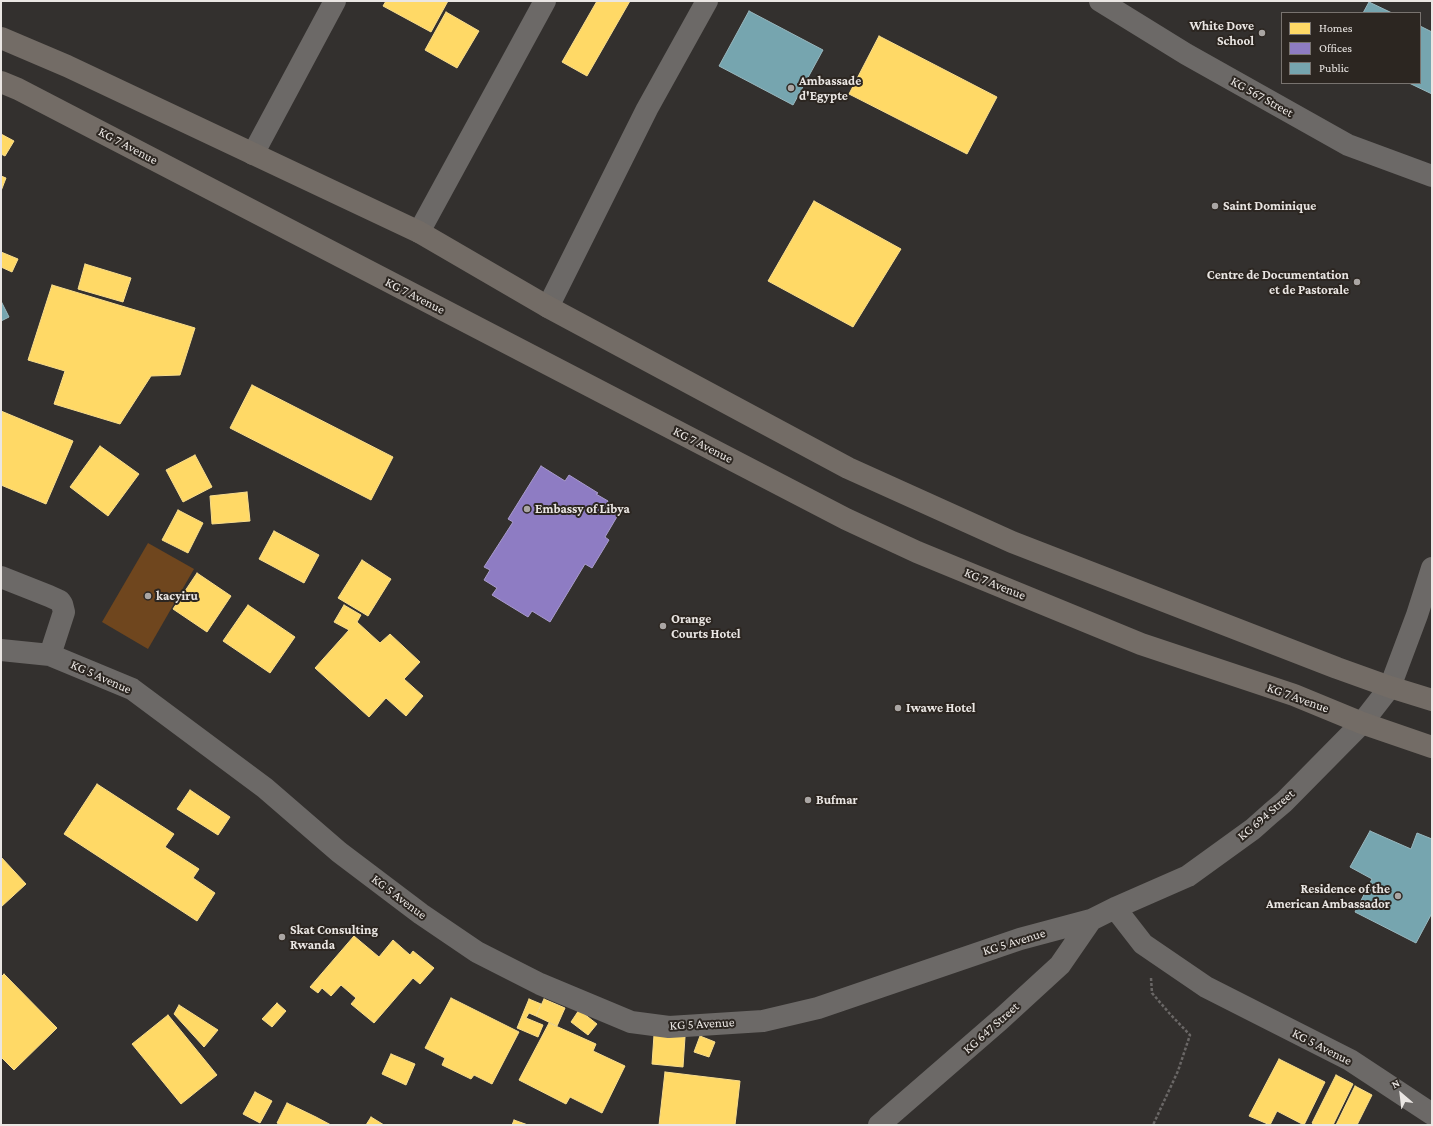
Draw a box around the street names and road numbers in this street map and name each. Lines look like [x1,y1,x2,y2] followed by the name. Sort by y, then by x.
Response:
[1228,73,1296,121] street label: KG 567 Street
[96,124,160,168] street label: KG 7 Avenue
[383,274,447,318] street label: KG 7 Avenue
[671,423,735,467] street label: KG 7 Avenue
[962,565,1028,603] street label: KG 7 Avenue
[68,657,134,697] street label: KG 5 Avenue
[1265,680,1331,716] street label: KG 7 Avenue
[1234,786,1298,844] street label: KG 694 Street
[368,871,430,923] street label: KG 5 Avenue
[981,925,1047,959] street label: KG 5 Avenue
[960,999,1022,1057] street label: KG 647 Street
[669,1015,735,1033] street label: KG 5 Avenue
[1290,1025,1354,1069] street label: KG 5 Avenue

